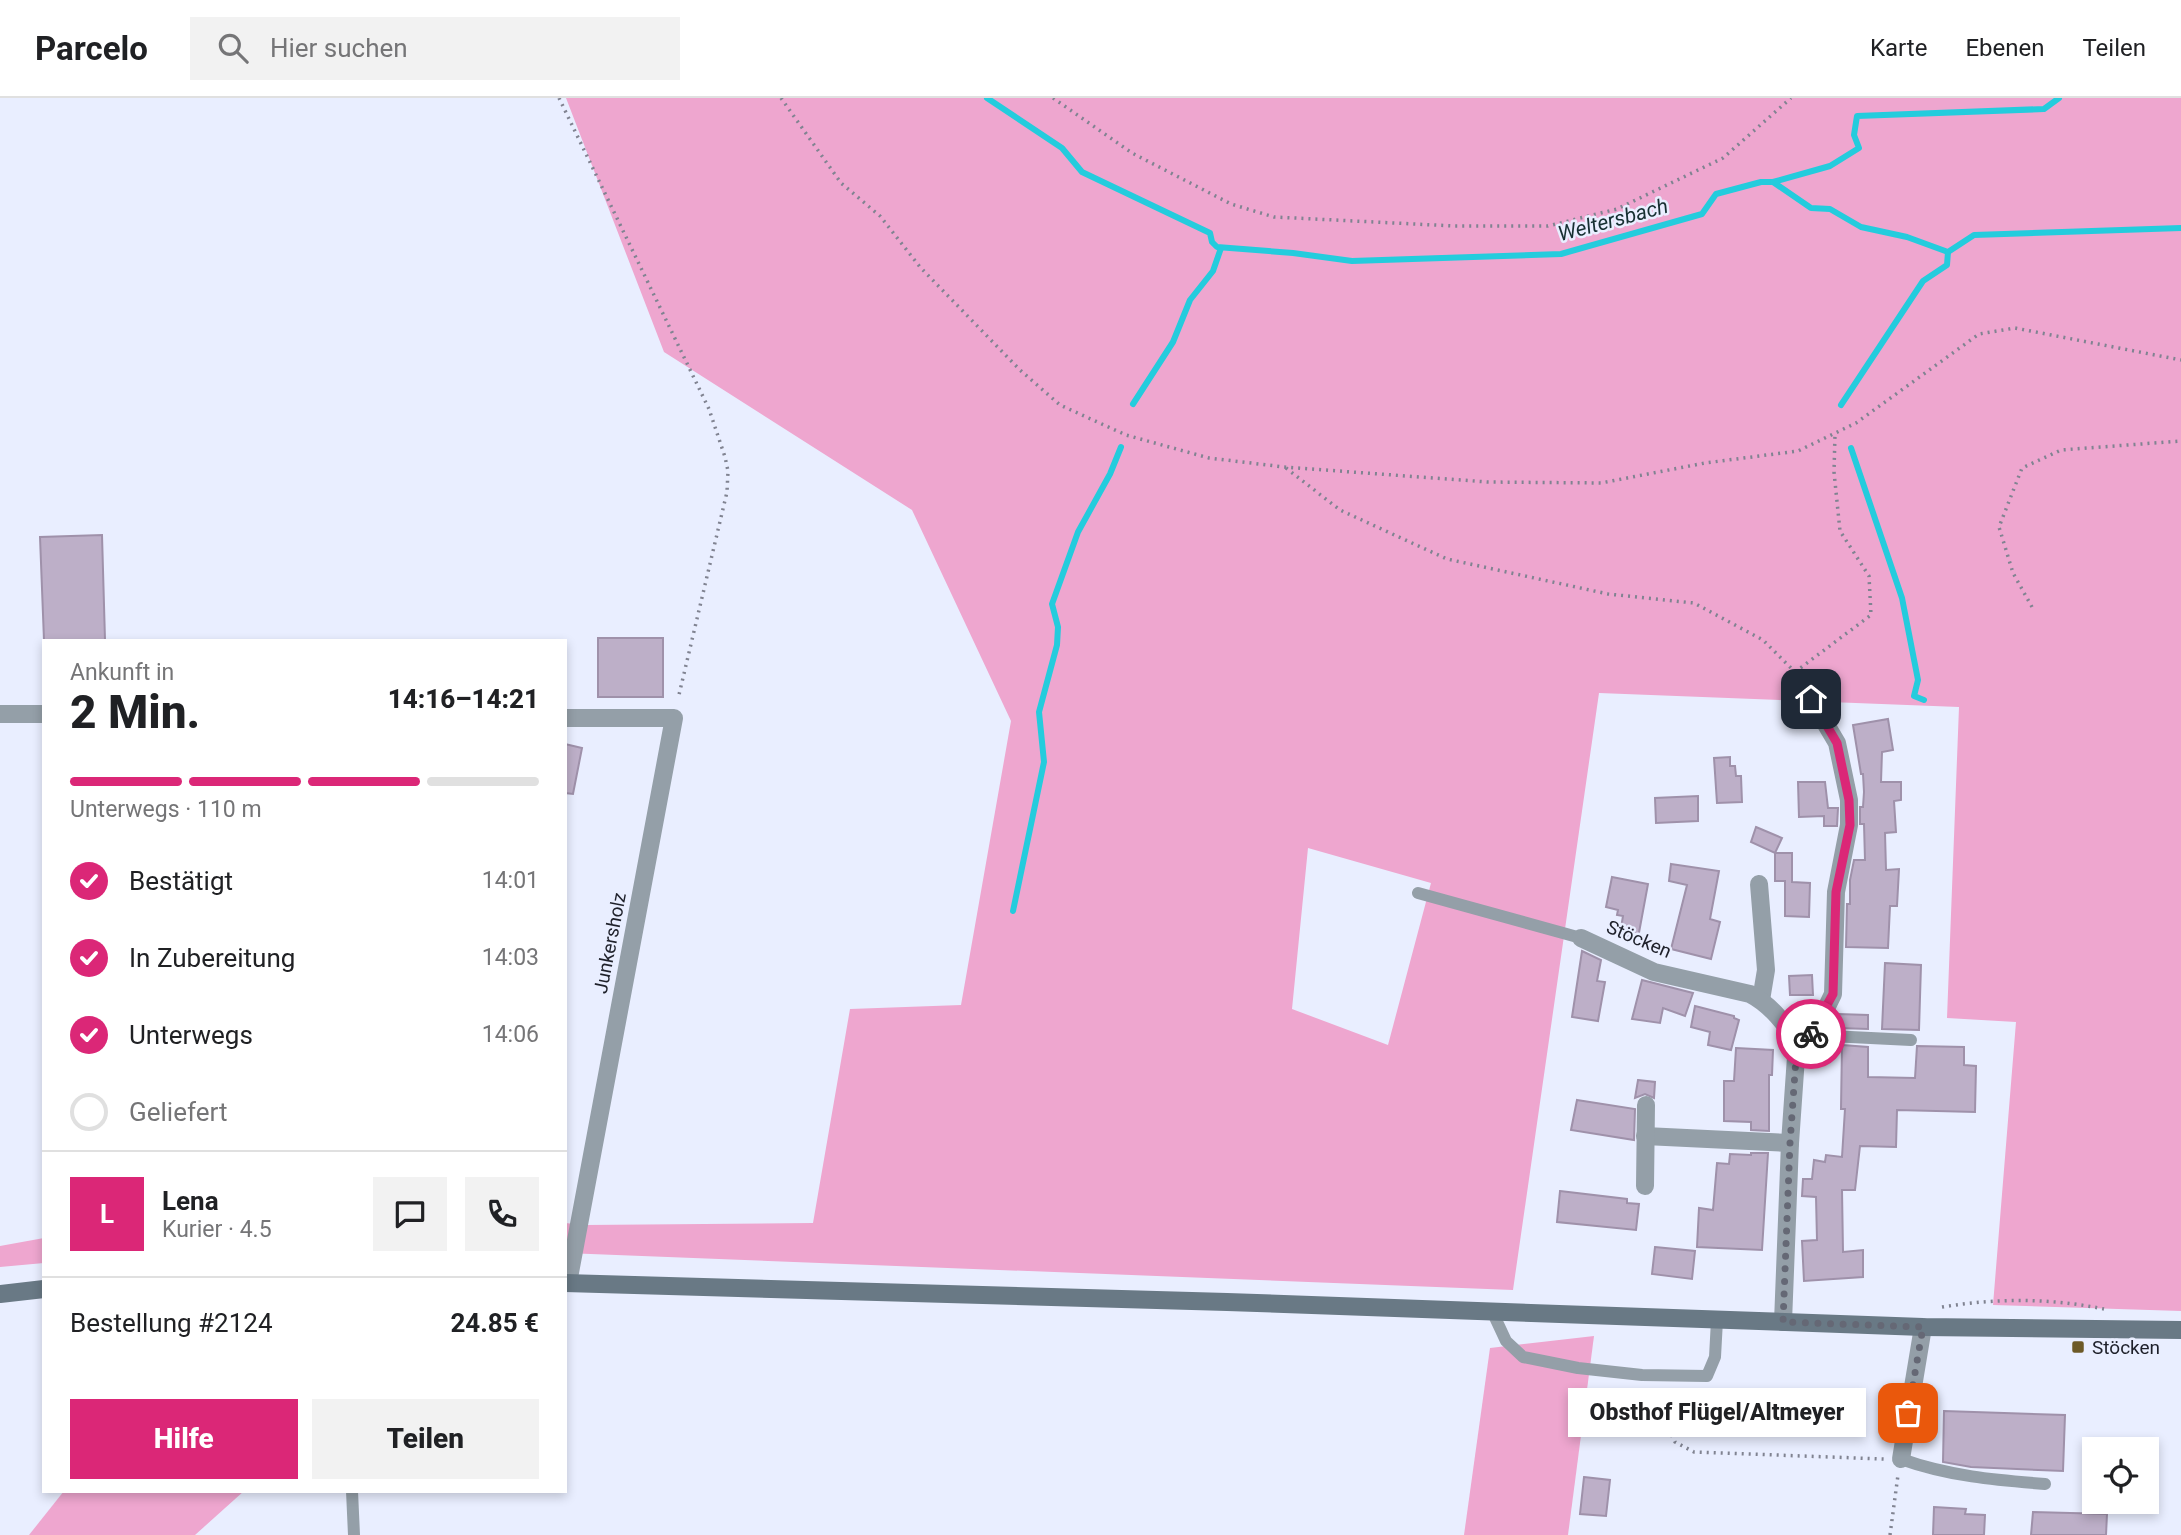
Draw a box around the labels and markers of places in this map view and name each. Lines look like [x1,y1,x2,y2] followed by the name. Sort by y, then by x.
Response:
[1781,669,1841,729] pin
[2092,1336,2160,1359] place label: Stöcken
[2070,1339,2086,1355] marker: Stöcken
[1878,1383,1938,1443] pin
[1568,1388,1866,1438] callout: Obsthof Flügel/Altmeyer

